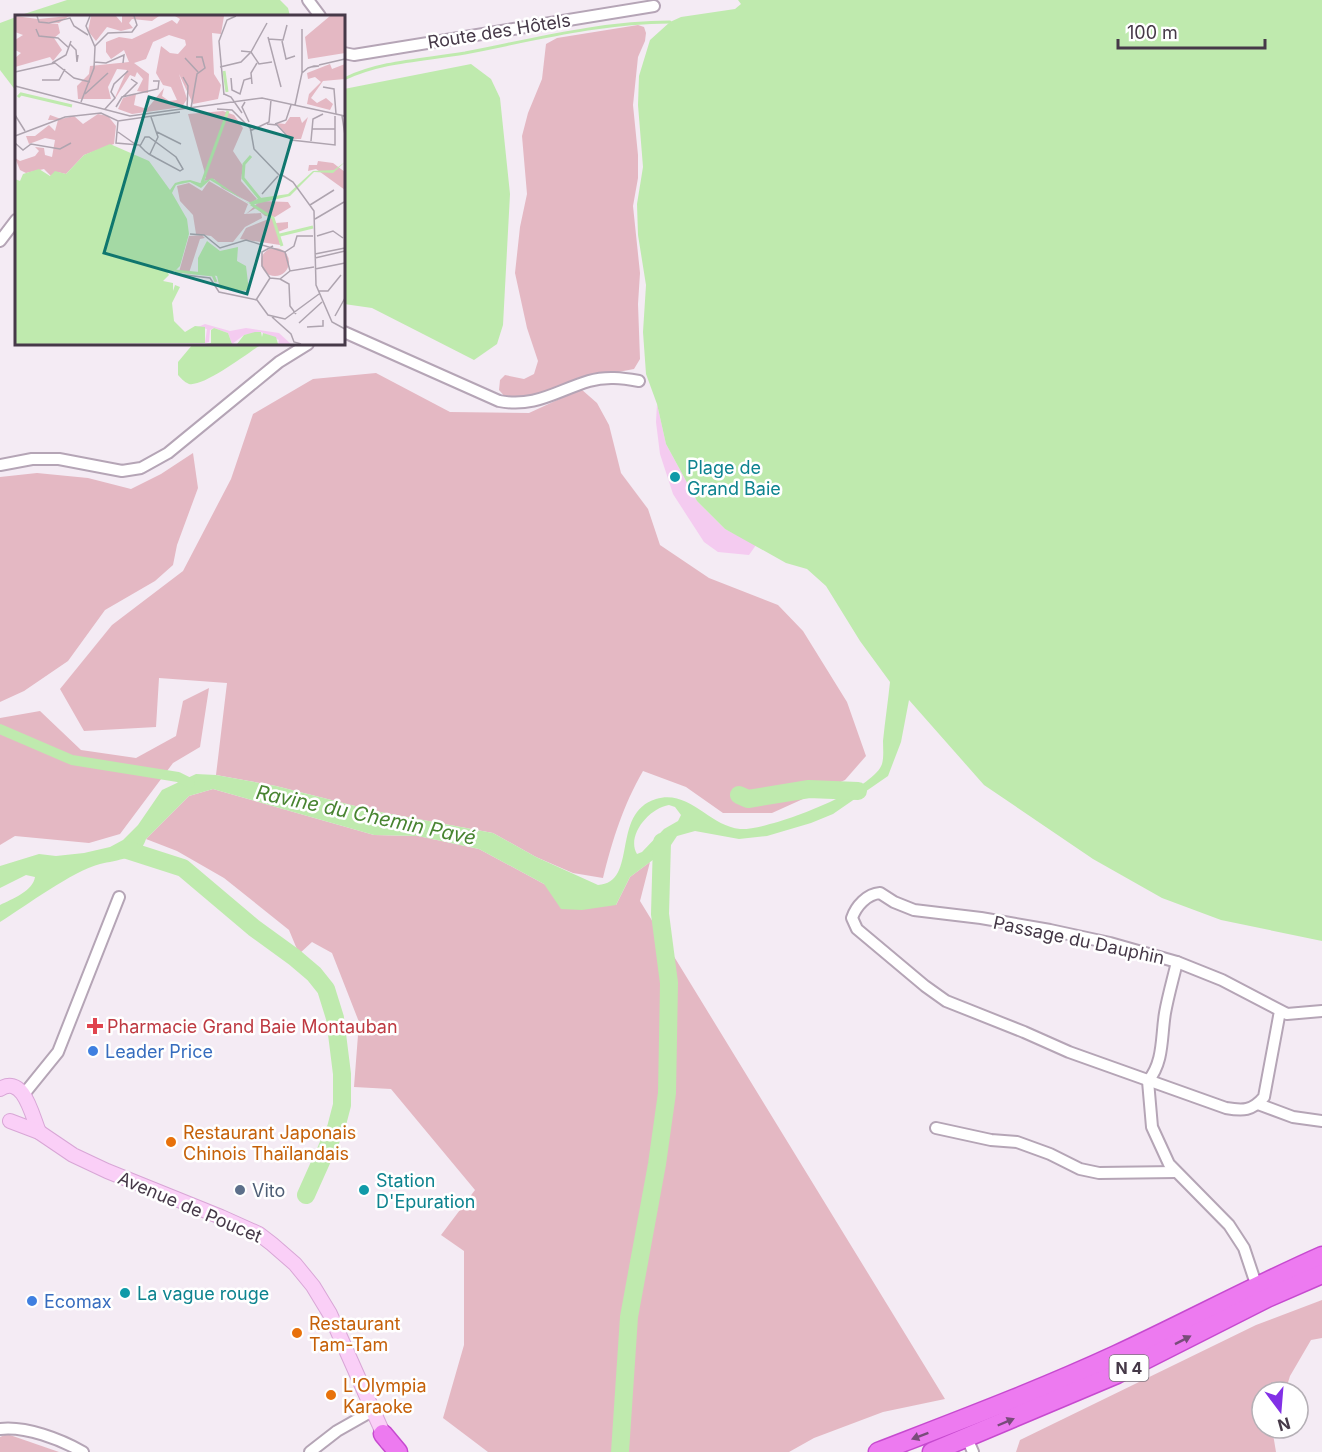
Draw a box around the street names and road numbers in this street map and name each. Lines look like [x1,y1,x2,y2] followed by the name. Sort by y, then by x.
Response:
[426,9,572,53] street label: Route des Hôtels
[992,912,1166,968] street label: Passage du Dauphin
[115,1167,265,1247] street label: Avenue de Poucet
[1110,1355,1148,1381] road number: N 4

